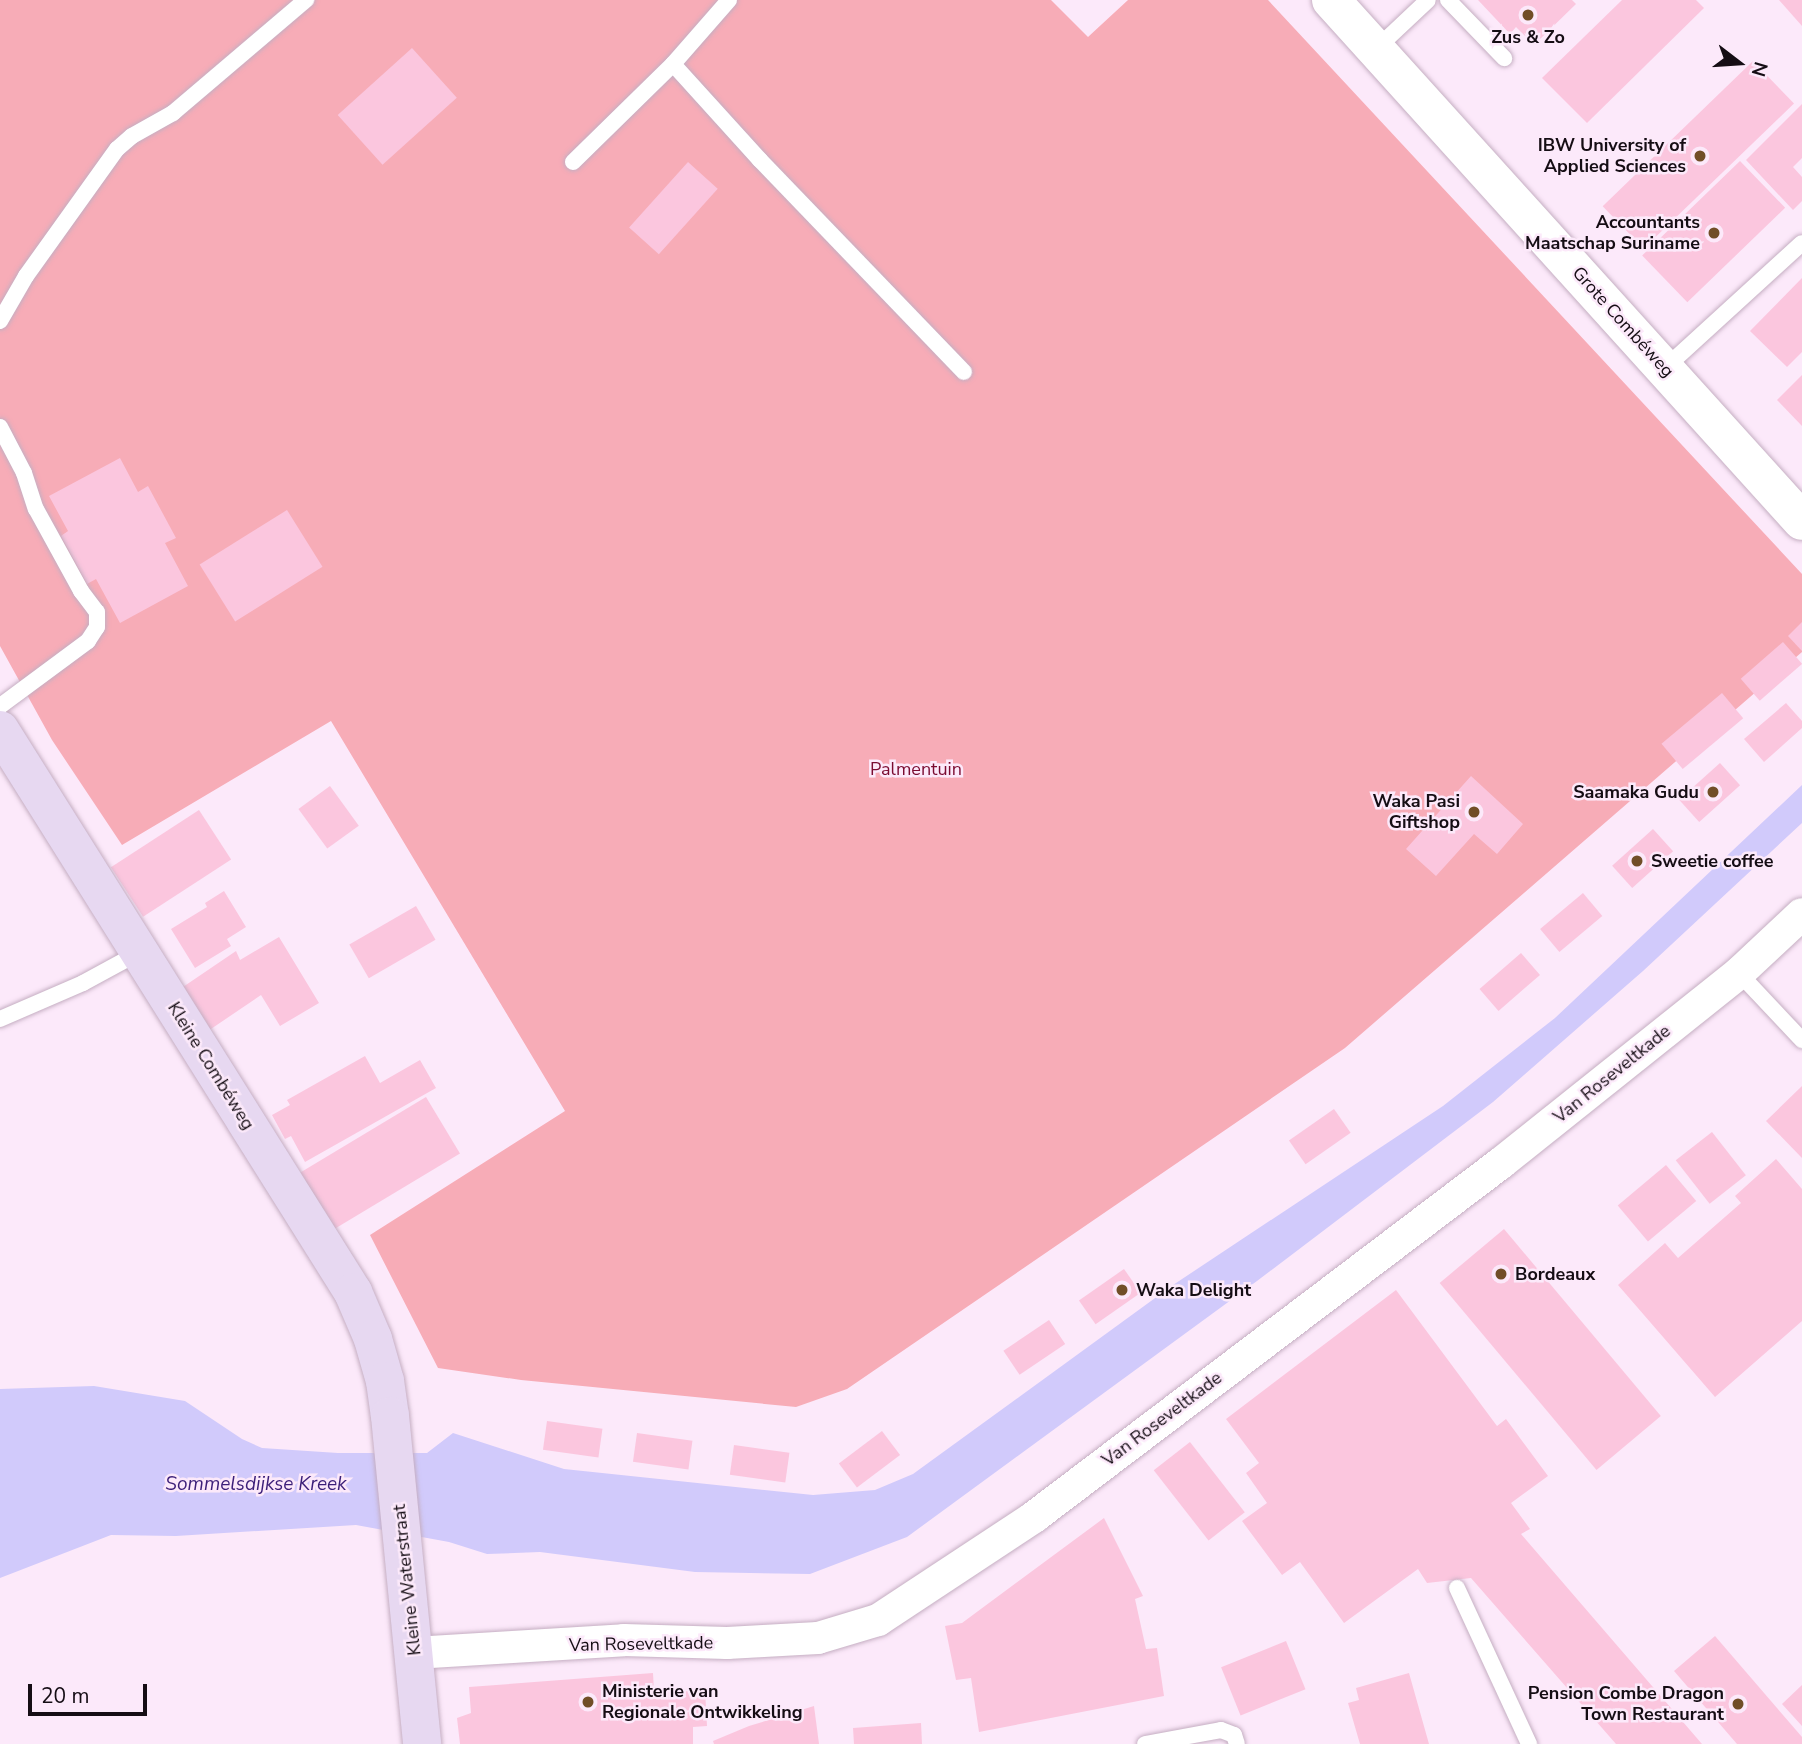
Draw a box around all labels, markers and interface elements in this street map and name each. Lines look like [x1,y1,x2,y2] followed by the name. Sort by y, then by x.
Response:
[1520,7,1536,23] marker: Zus & Zo
[1491,26,1565,48] place label: Zus & Zo
[1704,28,1774,98] north arrow
[1745,59,1774,80] text: N
[1538,135,1686,178] place label: IBW University of Applied Sciences
[1692,148,1708,164] marker: IBW University of Applied Sciences
[1525,212,1700,255] place label: Accountants Maatschap Suriname
[1706,225,1722,241] marker: Accountants Maatschap Suriname
[1568,262,1678,382] street label: Grote Combéweg
[870,758,962,780] park label: Palmentuin
[1573,781,1699,803] place label: Saamaka Gudu
[1705,784,1721,800] marker: Saamaka Gudu
[1372,791,1460,834] place label: Waka Pasi Giftshop
[1466,804,1482,820] marker: Waka Pasi Giftshop
[1651,850,1774,872] place label: Sweetie coffee
[1629,853,1645,869] marker: Sweetie coffee
[163,998,259,1134] street label: Kleine Combéweg
[1549,1020,1675,1128] street label: Van Roseveltkade
[1515,1263,1595,1285] place label: Bordeaux
[1493,1266,1509,1282] marker: Bordeaux
[1136,1279,1251,1301] place label: Waka Delight
[1114,1282,1130,1298] marker: Waka Delight
[1098,1367,1226,1471] street label: Van Roseveltkade
[165,1474,347,1496] water label: Sommelsdijkse Kreek
[388,1503,426,1657] street label: Kleine Waterstraat
[569,1632,713,1656] street label: Van Roseveltkade
[32,1670,150,1714] scale bar
[602,1681,803,1724] place label: Ministerie van Regionale Ontwikkeling
[41,1682,90,1710] text: 20 m
[1528,1683,1724,1726] place label: Pension Combe Dragon Town Restaurant
[580,1694,596,1710] marker: Ministerie van Regionale Ontwikkeling
[1730,1696,1746,1712] marker: Pension Combe Dragon Town Restaurant

